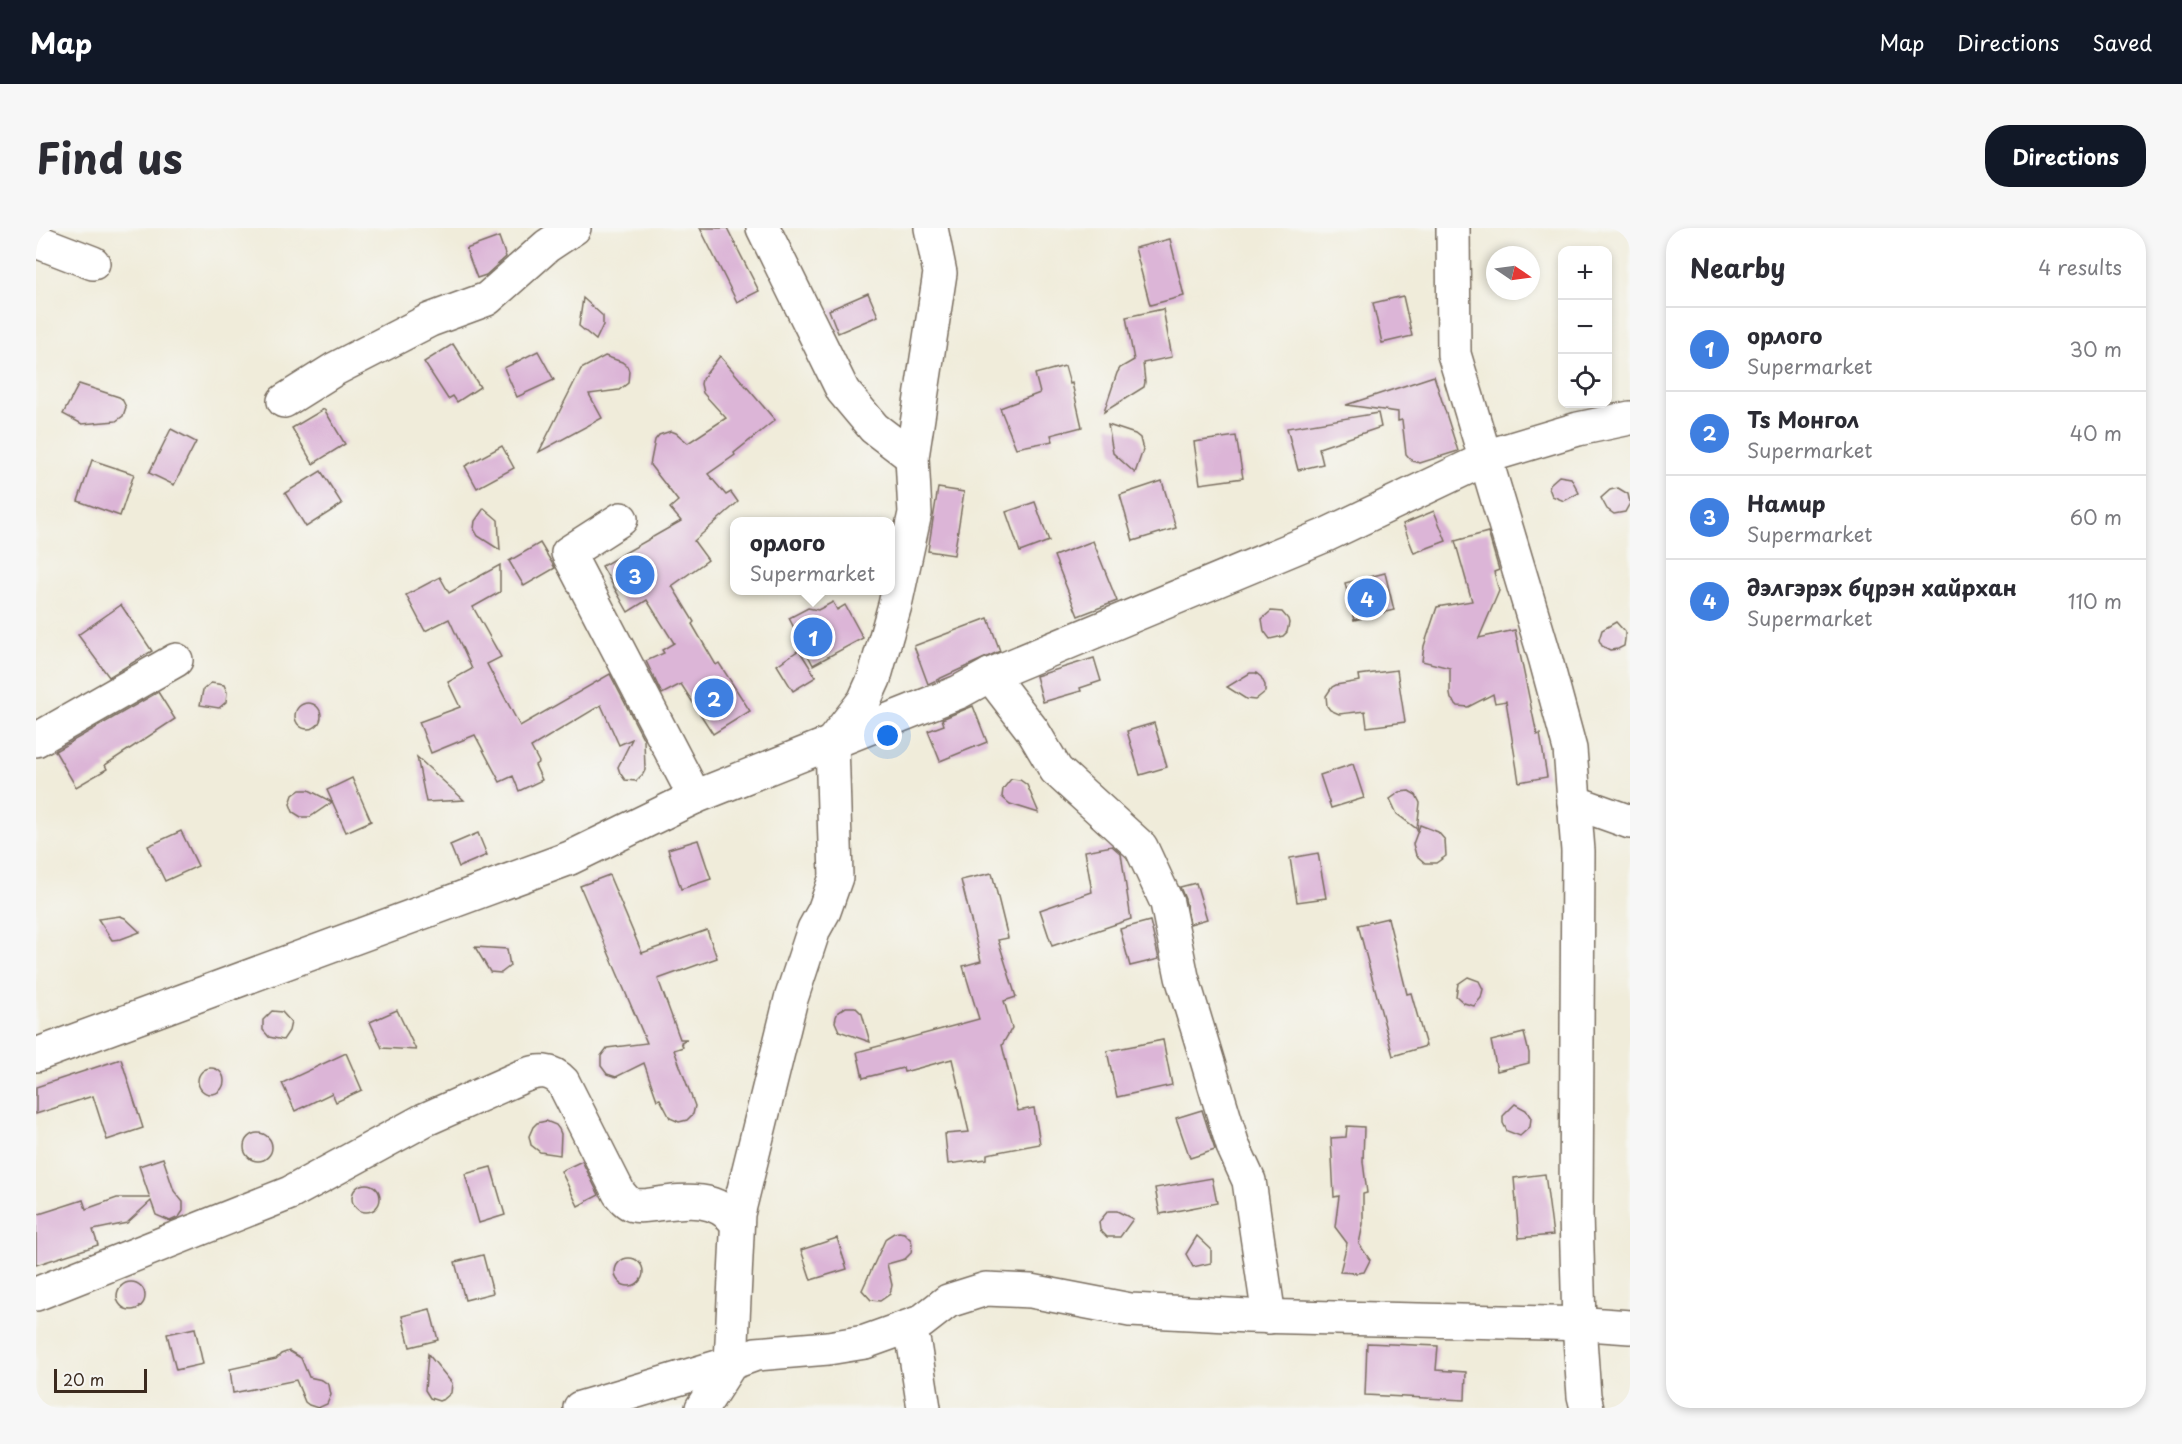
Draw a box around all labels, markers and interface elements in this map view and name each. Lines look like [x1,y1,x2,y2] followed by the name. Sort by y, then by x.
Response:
[30,21,92,64] text: Map
[1879,26,1924,58] text: Map
[1957,26,2059,58] text: Directions
[2092,26,2152,58] text: Saved
[36,125,183,188] text: Find us
[1985,125,2146,187] button: Directions
[1486,246,1540,300] north arrow
[1558,246,1612,408] map controls
[1558,246,1612,300] button: +
[1690,248,1785,287] text: Nearby
[2038,252,2122,282] text: 4 results
[1558,300,1612,354] button: −
[1747,318,1822,351] text: орлого
[1705,334,1714,364] text: 1
[2069,334,2122,364] text: 30 m
[1747,351,1873,381] text: Supermarket
[1558,354,1612,408] button: locate
[1747,402,1859,435] text: Ts Монгол
[1702,418,1717,448] text: 2
[2070,418,2122,448] text: 40 m
[1747,435,1873,465] text: Supermarket
[1747,486,1826,519] text: Намир
[1703,502,1716,532] text: 3
[2070,502,2122,532] text: 60 m
[730,517,895,595] popup
[1747,519,1873,549] text: Supermarket
[750,525,825,558] text: орлого
[616,552,654,598] pin: 3
[750,558,875,588] text: Supermarket
[1747,570,2017,603] text: дэлгэрэх бүрэн хайрхан
[1348,576,1386,620] pin: 4
[1703,586,1716,616] text: 4
[2068,586,2122,616] text: 110 m
[1747,603,1873,633] text: Supermarket
[794,614,832,660] pin: 1
[694,676,734,720] pin: 2
[873,721,902,750] your location
[54,1366,147,1394] scale bar
[63,1367,104,1391] text: 20 m

